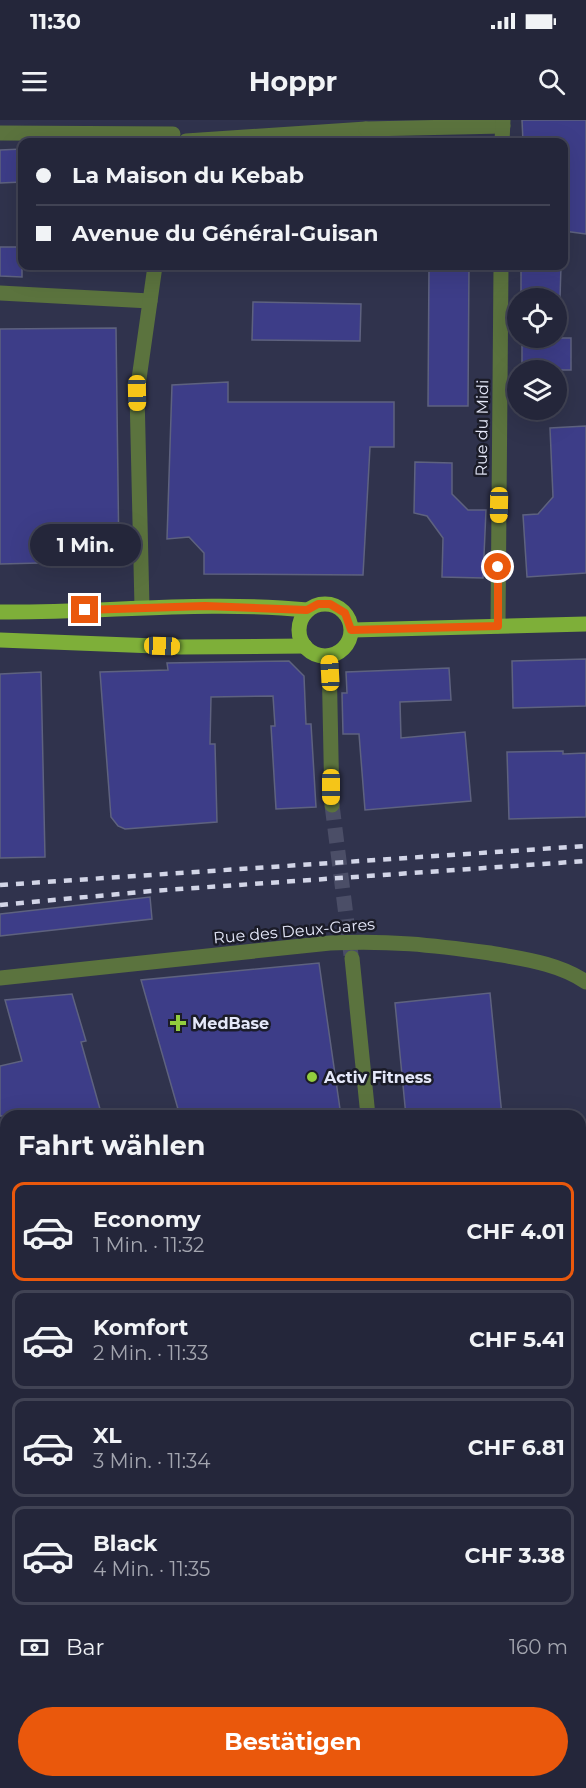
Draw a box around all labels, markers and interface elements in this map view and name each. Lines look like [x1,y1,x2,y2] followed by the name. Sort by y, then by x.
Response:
[30,8,81,35] text: 11:30
[18,65,51,98] icon: menu
[249,65,337,98] text: Hoppr
[535,65,568,98] icon: search
[72,162,304,189] text: La Maison du Kebab
[72,220,379,247] text: Avenue du Général-Guisan
[507,288,567,420] map controls
[507,288,567,348] button: locate
[507,360,567,420] button: layers
[128,375,146,411] car
[472,379,492,477] street label: Rue du Midi
[490,487,508,523] car
[29,523,140,565] callout: 1 Min.
[57,533,114,557] text: 1 Min.
[484,553,511,580] route start
[71,596,98,623] route end
[144,636,180,656] car
[320,655,340,691] car
[322,769,340,805] car
[212,914,376,948] street label: Rue des Deux-Gares
[169,1014,187,1032] marker: MedBase
[192,1014,269,1033] place label: MedBase
[323,1068,432,1087] place label: Activ Fitness
[305,1070,319,1084] marker: Activ Fitness
[18,1129,205,1162] text: Fahrt wählen
[21,1205,75,1259] icon: car
[93,1206,201,1233] text: Economy
[466,1218,565,1245] text: CHF 4.01
[93,1233,204,1257] text: 1 Min. · 11:32
[21,1313,75,1367] icon: car
[93,1314,188,1341] text: Komfort
[469,1326,565,1353] text: CHF 5.41
[93,1341,209,1365] text: 2 Min. · 11:33
[21,1421,75,1475] icon: car
[93,1422,122,1449] text: XL
[468,1434,565,1461] text: CHF 6.81
[93,1449,210,1473] text: 3 Min. · 11:34
[21,1529,75,1583] icon: car
[93,1530,157,1557] text: Black
[464,1542,565,1569] text: CHF 3.38
[93,1557,210,1581] text: 4 Min. · 11:35
[18,1631,51,1664] icon: cash
[66,1634,104,1661] text: Bar
[509,1635,568,1659] text: 160 m
[18,1707,568,1776] button: Bestätigen

